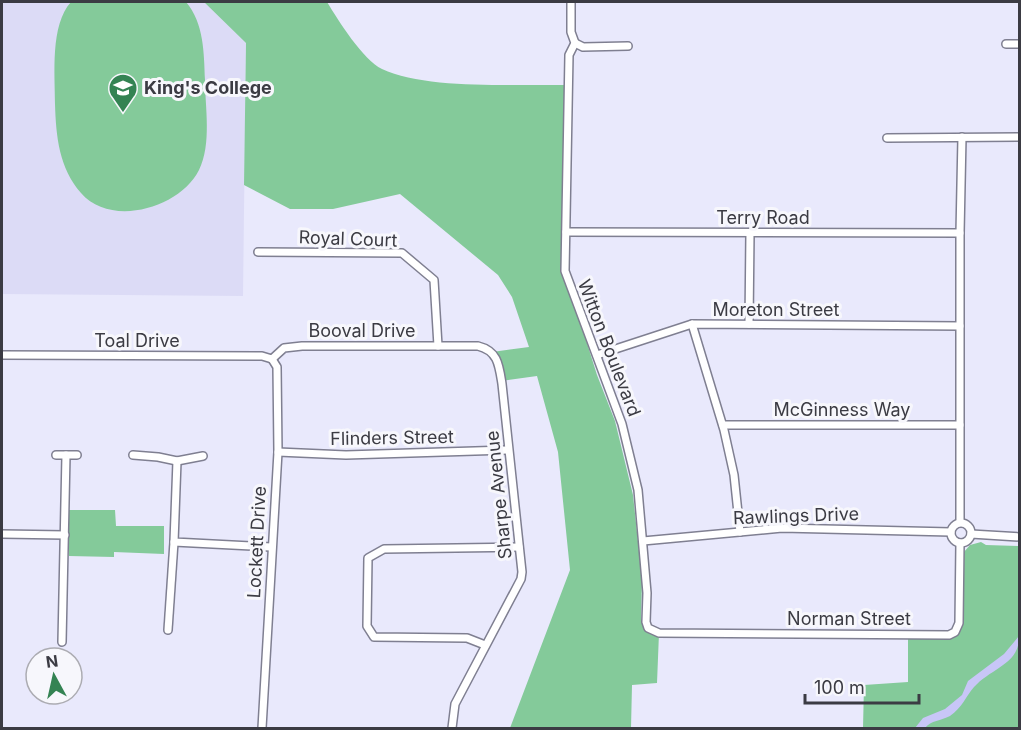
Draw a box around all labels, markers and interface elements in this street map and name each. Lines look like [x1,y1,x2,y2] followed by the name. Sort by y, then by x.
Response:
[107,72,139,114] school or university icon: King's College
[144,77,272,98] place label: King's College
[716,207,810,228] street label: Terry Road
[298,226,398,251] street label: Royal Court
[574,276,645,419] street label: Witton Boulevard
[712,299,840,320] street label: Moreton Street
[308,320,416,341] street label: Booval Drive
[94,330,180,351] street label: Toal Drive
[774,399,910,420] street label: McGinness Way
[330,426,454,449] street label: Flinders Street
[481,430,516,560] street label: Sharpe Avenue
[243,485,270,599] street label: Lockett Drive
[733,503,859,528] street label: Rawlings Drive
[787,608,911,629] street label: Norman Street
[24,646,84,706] north arrow
[44,650,59,672] text: N
[805,667,919,705] scale bar
[814,677,865,698] text: 100 m

